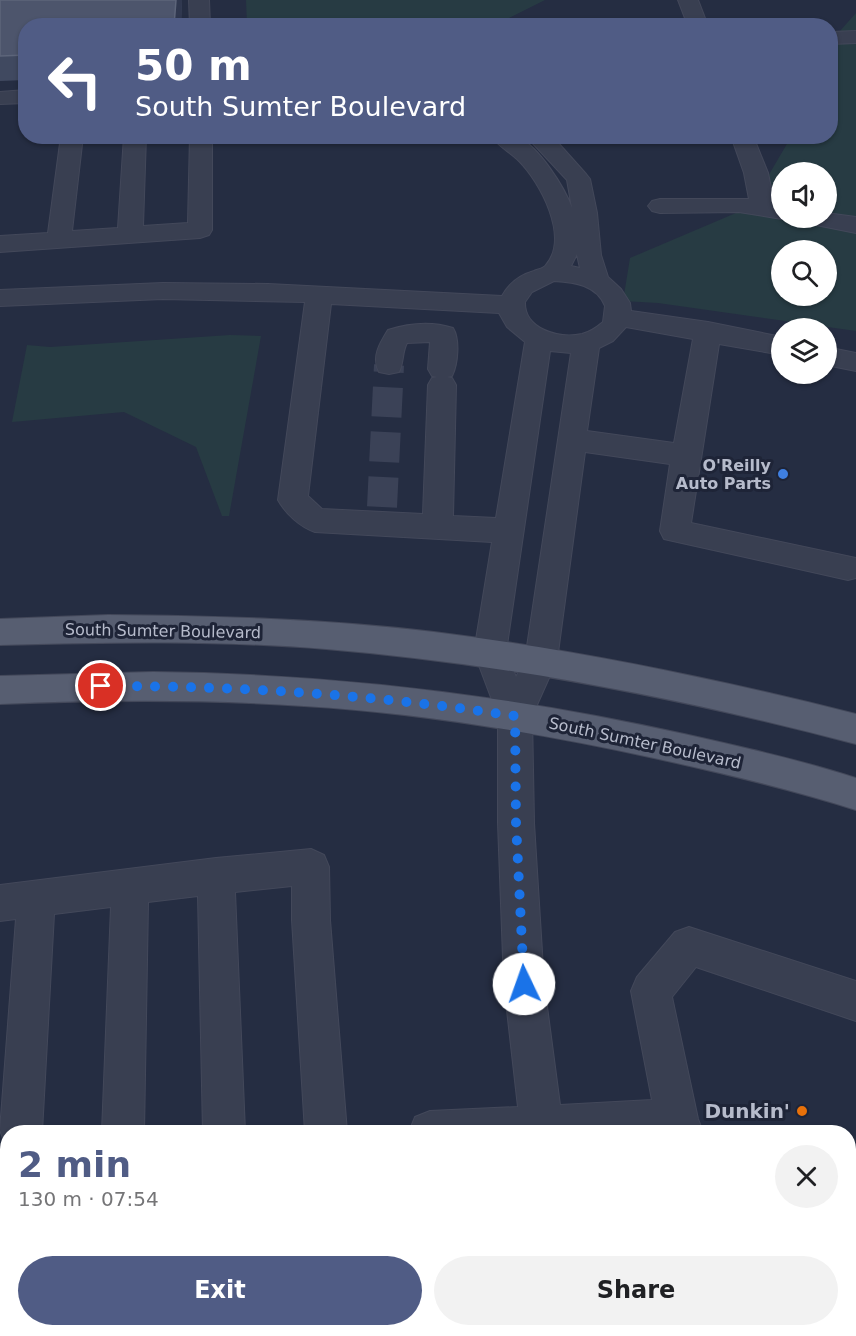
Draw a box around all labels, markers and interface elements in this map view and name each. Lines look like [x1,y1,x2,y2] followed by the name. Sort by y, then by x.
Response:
[135,41,252,90] text: 50 m
[36,42,114,120] icon: left
[135,91,466,122] text: South Sumter Boulevard
[771,162,837,384] map controls
[771,162,837,228] button: sound
[771,240,837,306] button: search
[771,318,837,384] button: layers
[676,456,772,493] place label: O'Reilly Auto Parts
[776,467,790,481] marker: O'Reilly Auto Parts
[65,620,261,642] street label: South Sumter Boulevard
[75,660,126,711] pin
[84,669,117,702] icon: arrive
[547,713,743,773] street label: South Sumter Boulevard
[492,952,556,1016] position arrow
[704,1099,790,1123] place label: Dunkin'
[795,1104,809,1118] marker: Dunkin'
[18,1144,131,1185] text: 2 min
[775,1145,838,1208] button: close
[18,1187,159,1211] text: 130 m · 07:54
[18,1256,422,1325] button: Exit
[434,1256,838,1325] button: Share

